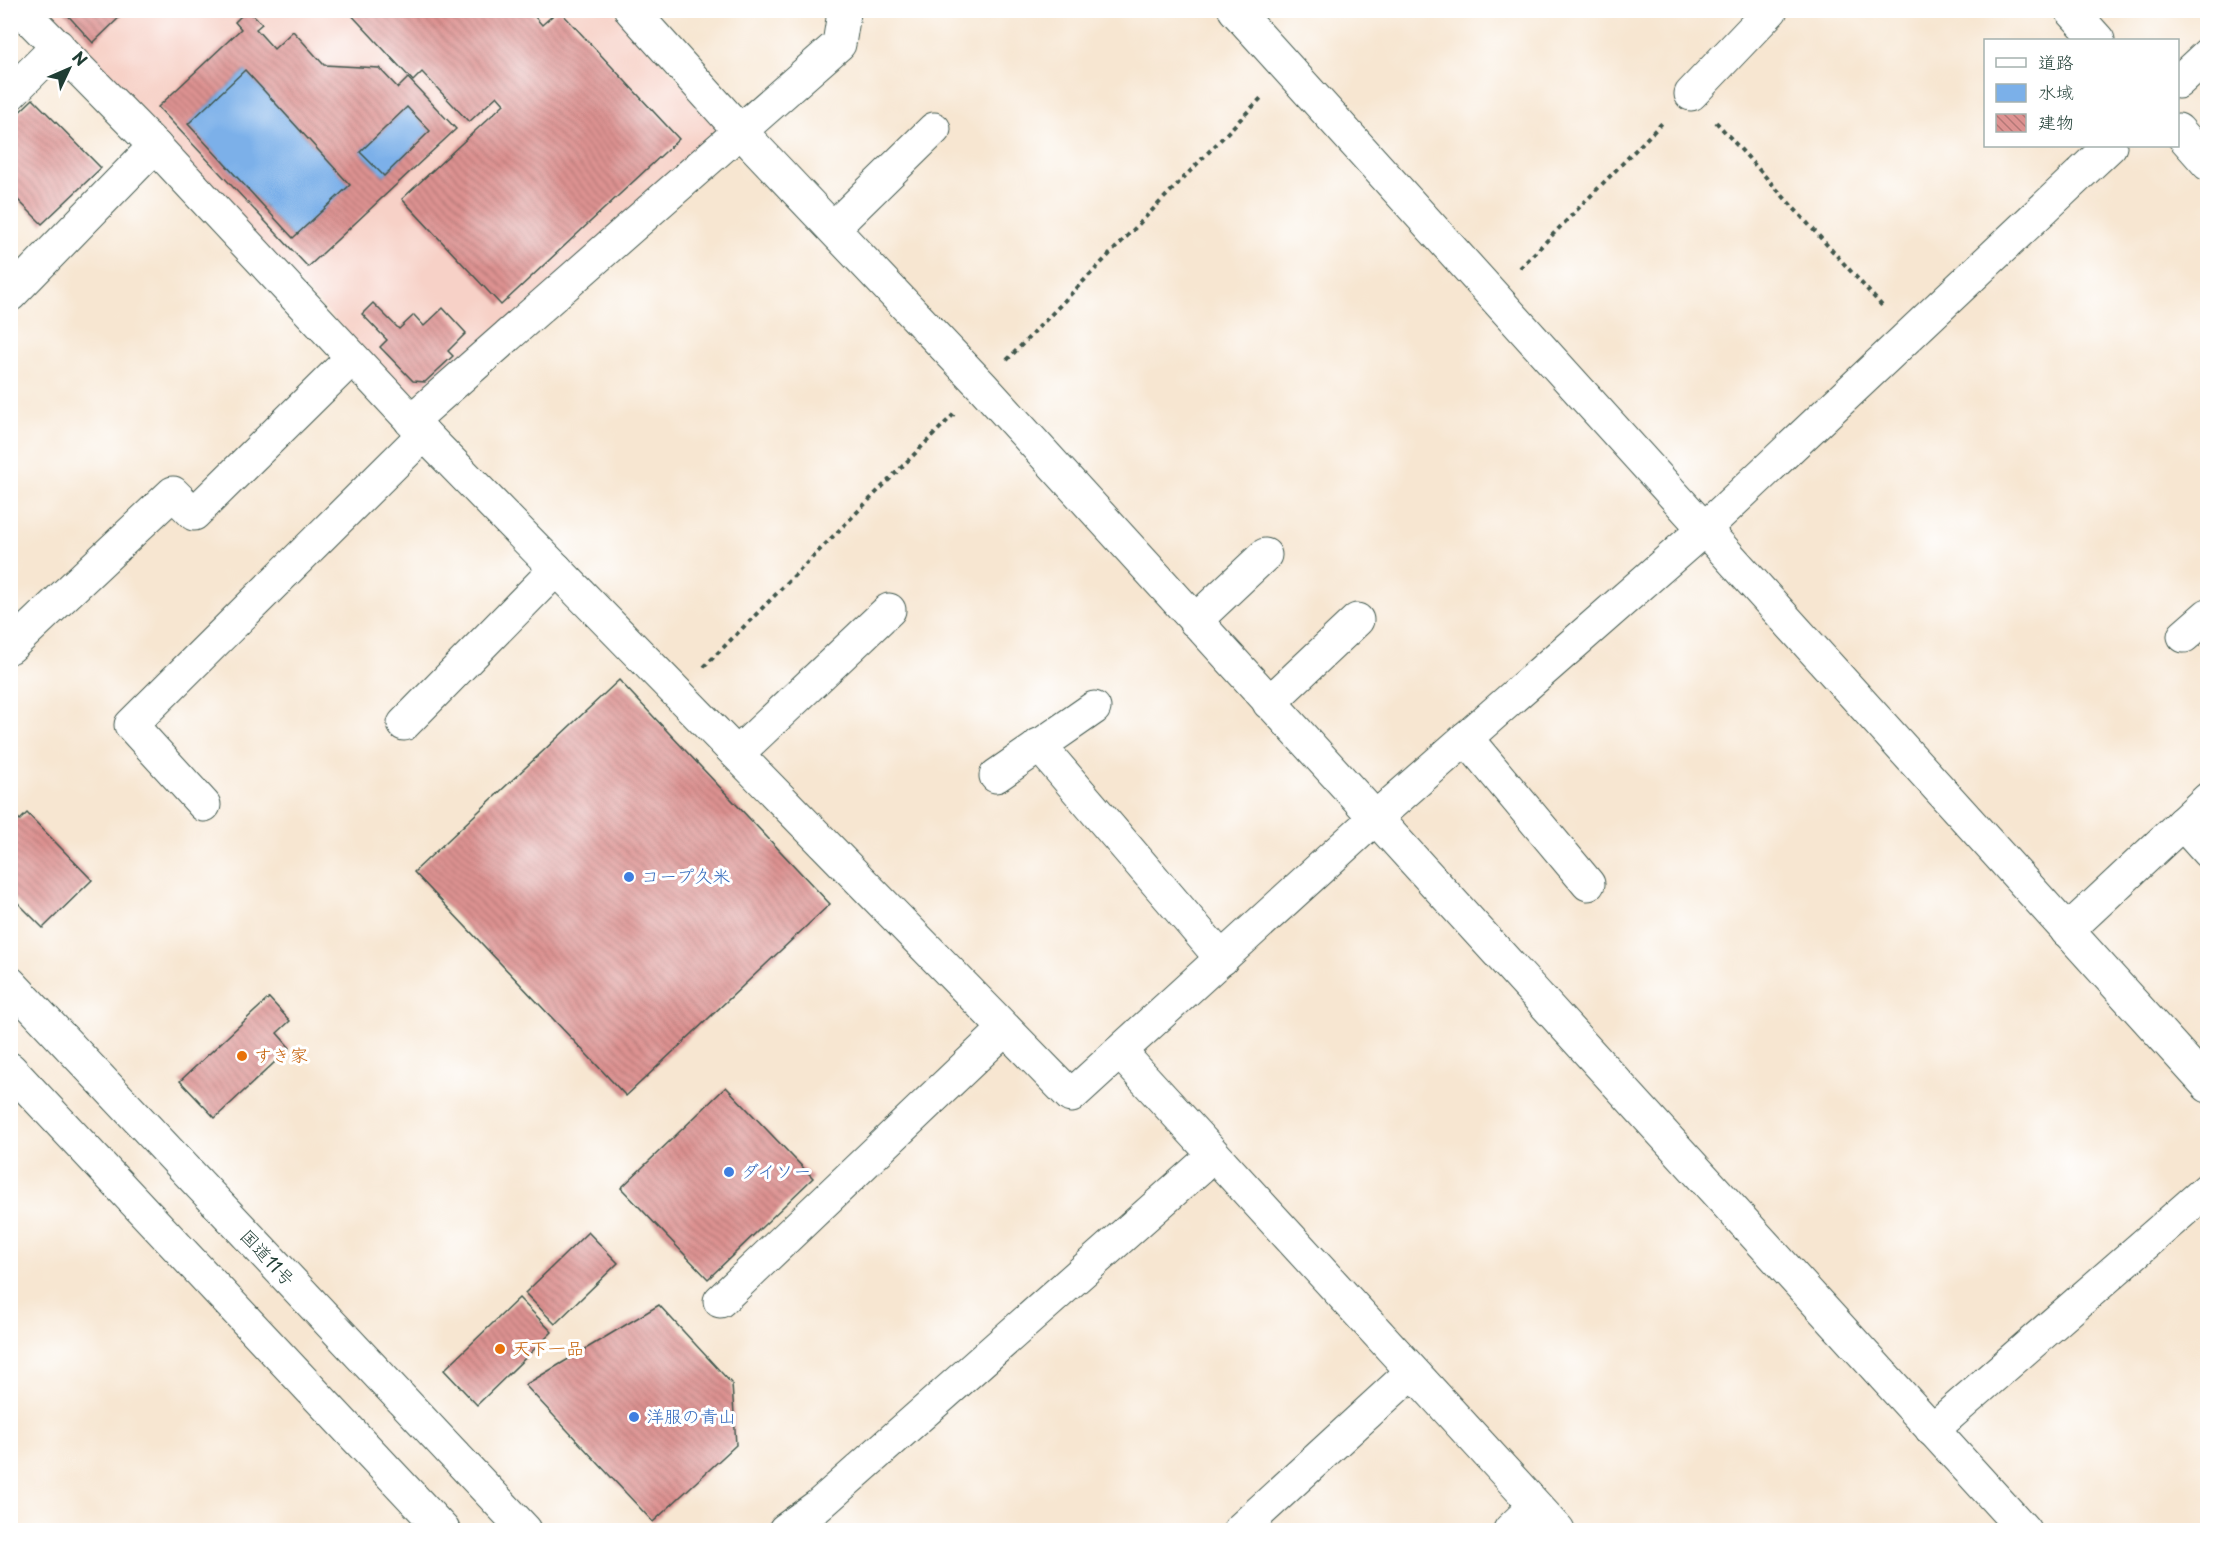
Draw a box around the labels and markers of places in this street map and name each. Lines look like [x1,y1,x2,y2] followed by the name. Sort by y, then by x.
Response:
[641,862,730,889] place label: コープ久米
[622,870,636,884] marker: コープ久米
[254,1041,308,1068] place label: すき家
[235,1049,249,1063] marker: すき家
[741,1157,811,1184] place label: ダイソー
[722,1165,736,1179] marker: ダイソー
[512,1334,584,1361] place label: 天下一品
[493,1342,507,1356] marker: 天下一品
[646,1402,736,1429] place label: 洋服の青山
[627,1410,641,1424] marker: 洋服の青山

